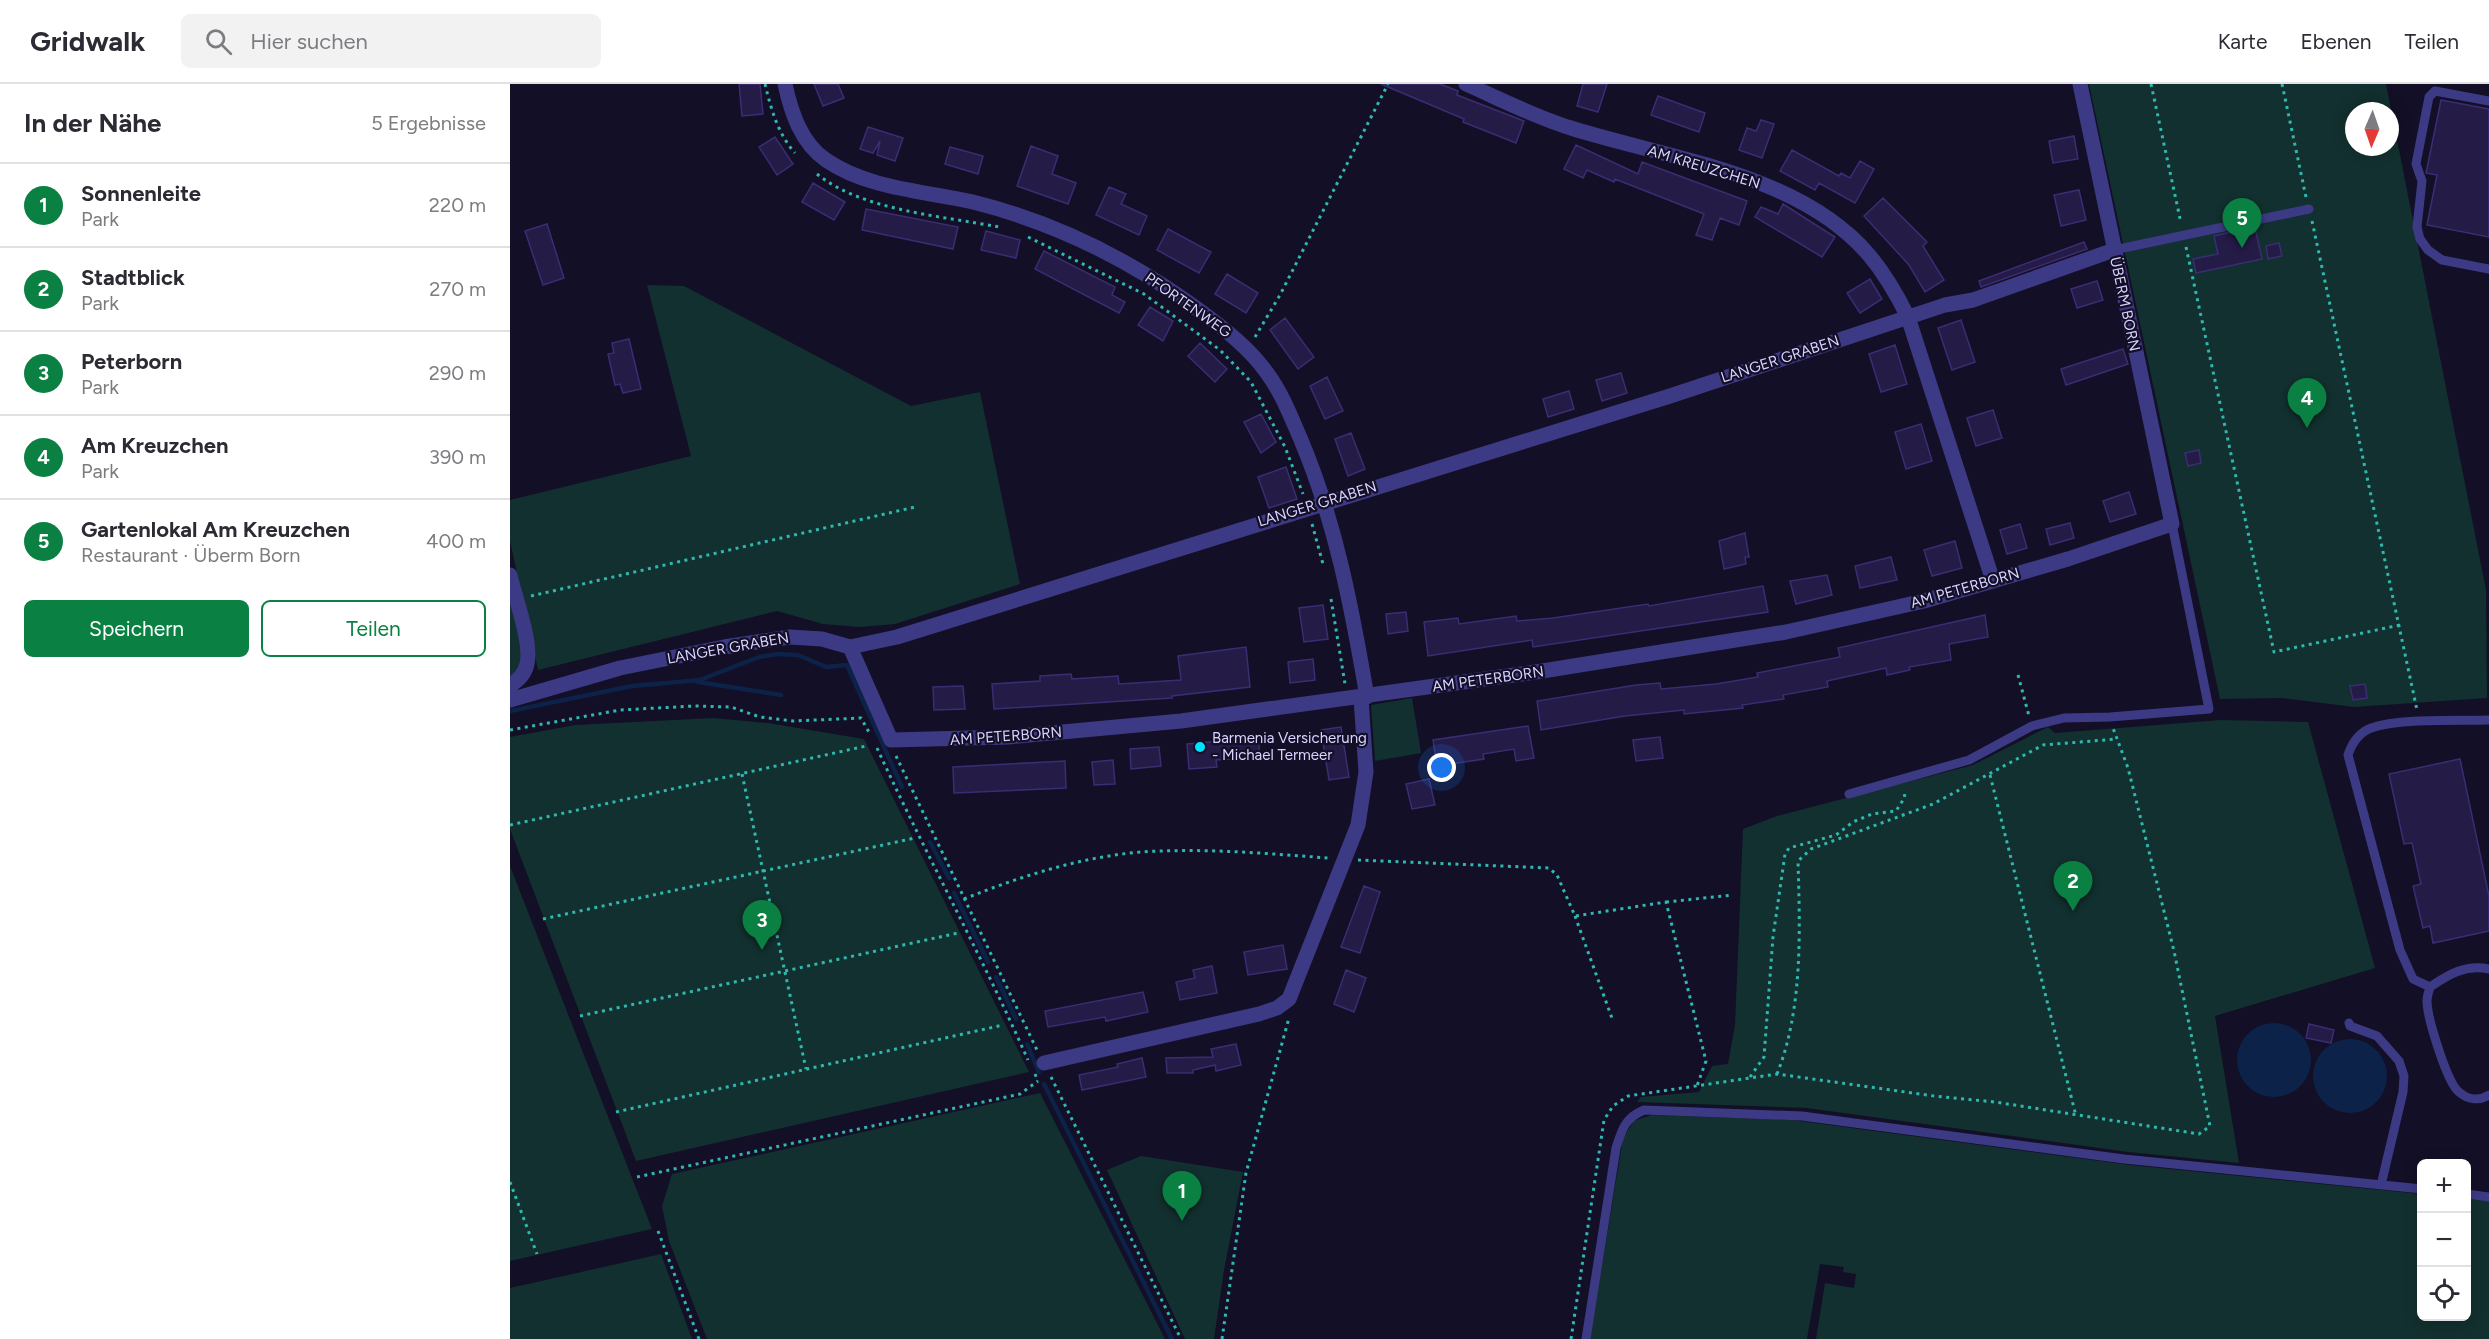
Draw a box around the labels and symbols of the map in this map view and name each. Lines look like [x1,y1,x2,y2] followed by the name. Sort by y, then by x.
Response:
[2345,102,2399,156] north arrow
[1646,141,1762,193] street label: AM KREUZCHEN
[2222,198,2262,248] pin: 5
[2106,255,2144,353] street label: ÜBERM BORN
[1141,269,1235,341] street label: PFORTENWEG
[1718,331,1842,387] street label: LANGER GRABEN
[2288,378,2326,428] pin: 4
[1255,477,1379,531] street label: LANGER GRABEN
[1908,564,2022,612] street label: AM PETERBORN
[666,628,790,668] street label: LANGER GRABEN
[1431,662,1545,696] street label: AM PETERBORN
[949,723,1063,749] street label: AM PETERBORN
[1212,729,1367,764] place label: Barmenia Versicherung - Michael Termeer
[1193,740,1207,754] marker: Barmenia Versicherung - Michael Termeer
[1427,753,1456,782] your location
[2054,862,2092,911] pin: 2
[742,900,782,950] pin: 3
[1162,1172,1202,1221] pin: 1

